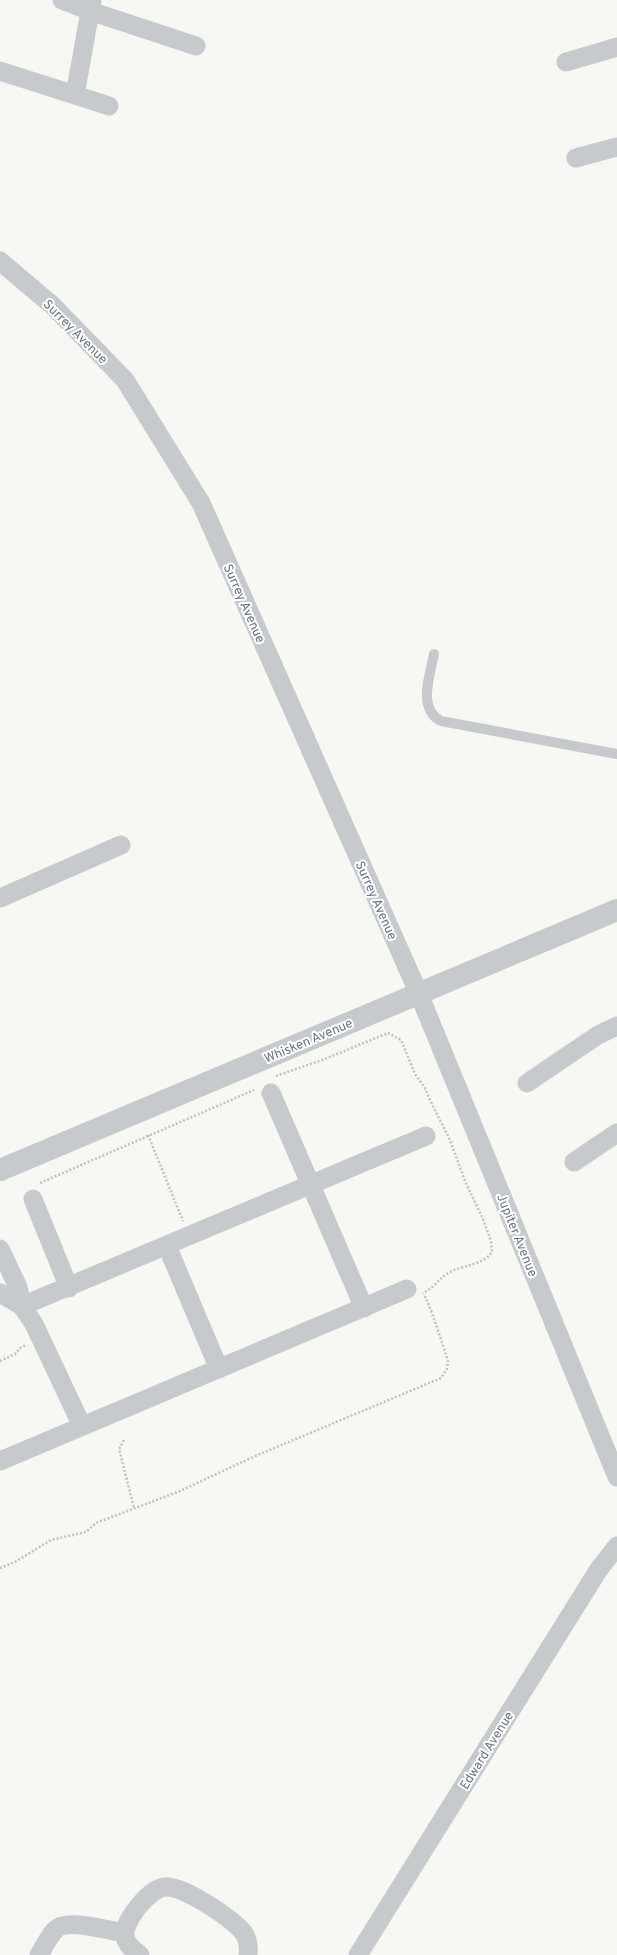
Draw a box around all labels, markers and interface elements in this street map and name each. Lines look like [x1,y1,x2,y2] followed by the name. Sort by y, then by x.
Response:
[39,297,110,368] street label: Surrey Avenue
[219,562,268,646] street label: Surrey Avenue
[351,859,400,943] street label: Surrey Avenue
[262,1016,355,1068] street label: Whisken Avenue
[492,1192,540,1280] street label: Jupiter Avenue
[457,1709,518,1793] street label: Edward Avenue

